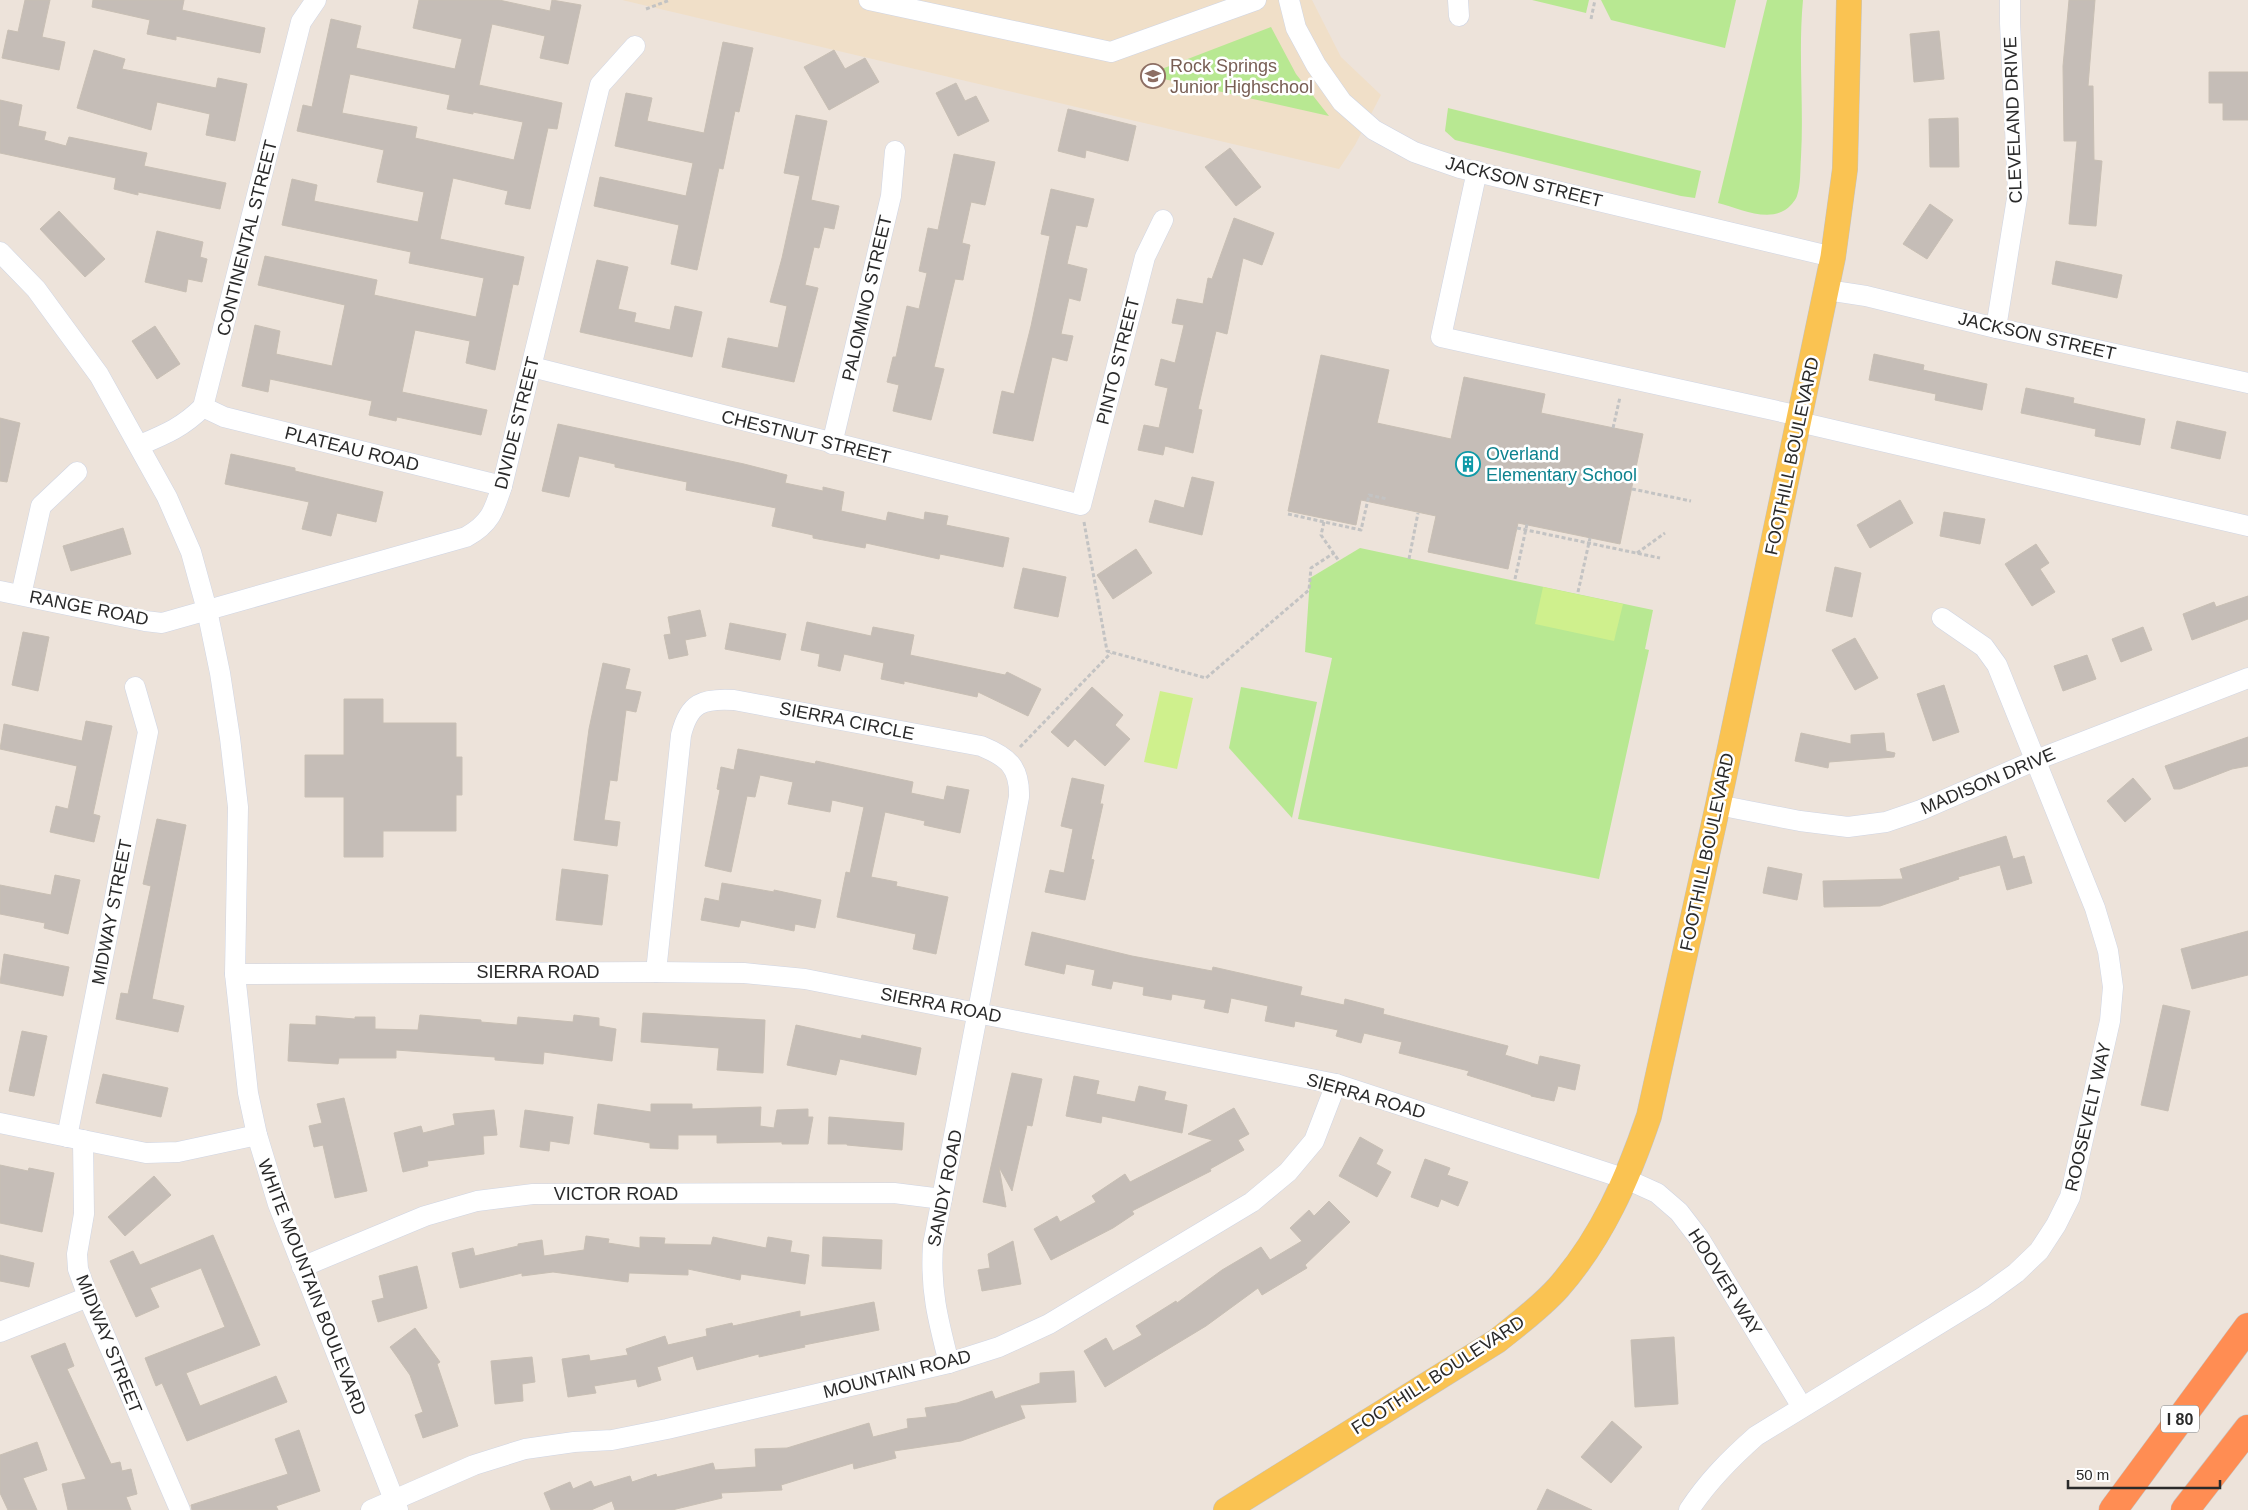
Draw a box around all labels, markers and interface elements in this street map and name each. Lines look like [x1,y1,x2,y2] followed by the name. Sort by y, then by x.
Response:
[2000,36,2026,204] street label: CLEVELAND DRIVE
[1170,56,1313,97] place label: Rock Springs Junior Highschool
[1140,63,1166,89] school or university icon: Rock Springs Junior Highschool
[213,138,281,338] street label: CONTINENTAL STREET
[1443,153,1605,211] street label: JACKSON STREET
[838,213,896,383] street label: PALOMINO STREET
[1092,295,1144,427] street label: PINTO STREET
[1956,308,2118,364] street label: JACKSON STREET
[491,355,543,491] street label: DIVIDE STREET
[1761,355,1823,557] street label: FOOTHILL BOULEVARD
[719,406,893,468] street label: CHESTNUT STREET
[283,423,421,475] street label: PLATEAU ROAD
[1486,444,1637,485] place label: Overland Elementary School
[1455,451,1481,477] building icon: Overland Elementary School
[28,587,150,629] street label: RANGE ROAD
[778,698,916,744] street label: SIERRA CIRCLE
[1918,744,2058,818] street label: MADISON DRIVE
[1676,751,1738,953] street label: FOOTHILL BOULEVARD
[88,838,136,986] street label: MIDWAY STREET
[476,962,600,982] street label: SIERRA ROAD
[879,983,1003,1027] street label: SIERRA ROAD
[2061,1041,2115,1193] street label: ROOSEVELT WAY
[1304,1069,1428,1123] street label: SIERRA ROAD
[924,1128,966,1248] street label: SANDY ROAD
[254,1156,370,1418] street label: WHITE MOUNTAIN BOULEVARD
[554,1184,678,1204] street label: VICTOR ROAD
[1684,1225,1766,1339] street label: HOOVER WAY
[72,1272,146,1416] street label: MIDWAY STREET
[1348,1312,1528,1438] street label: FOOTHILL BOULEVARD
[821,1346,973,1402] street label: MOUNTAIN ROAD
[2161,1406,2199,1432] road number: I 80
[2068,1458,2220,1490] scale bar
[2076,1466,2109,1483] text: 50 m

